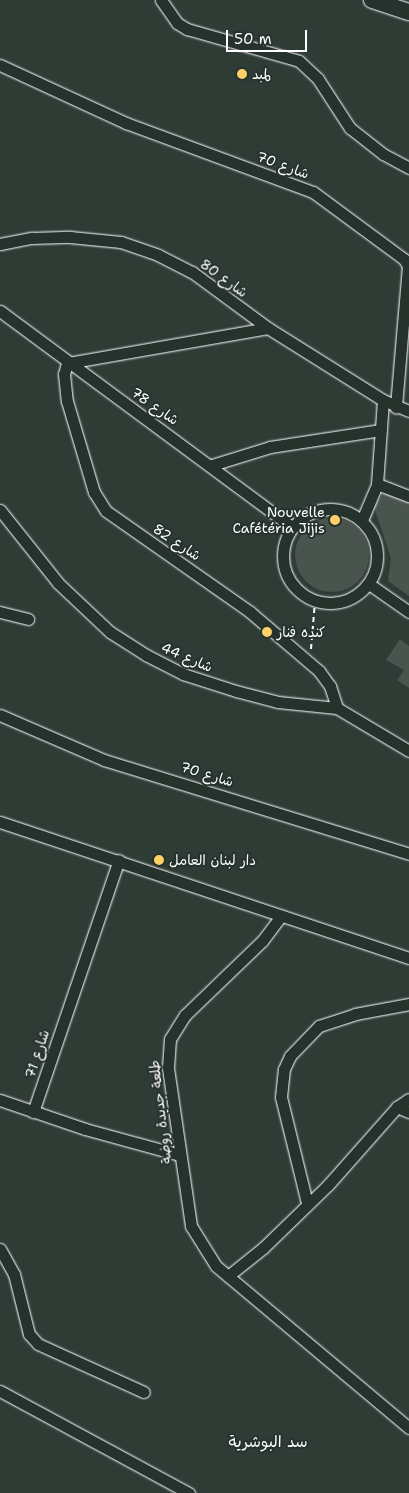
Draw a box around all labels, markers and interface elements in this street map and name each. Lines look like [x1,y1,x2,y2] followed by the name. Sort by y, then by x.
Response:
[229,20,310,52] scale bar
[234,29,272,49] text: 50 m
[252,66,271,82] place label: لمبد
[236,68,248,80] marker: لمبد
[255,148,311,182] street label: شارع 70
[197,255,251,301] street label: شارع 80
[128,384,182,428] street label: شارع 78
[232,504,325,536] place label: Nouvelle Cafétéria Jijis
[329,514,341,526] marker: Nouvelle Cafétéria Jijis
[150,520,204,564] street label: شارع 82
[277,624,325,640] place label: كنده فنار
[261,626,273,638] marker: كنده فنار
[159,639,215,675] street label: شارع 44
[179,758,235,790] street label: شارع 70
[169,852,256,868] place label: دار لبنان العامل
[153,854,165,866] marker: دار لبنان العامل
[21,1028,53,1080] street label: شارع 71
[145,1059,175,1165] street label: طلعة جديدة روضة
[228,1432,308,1452] district label: سد البوشرية

